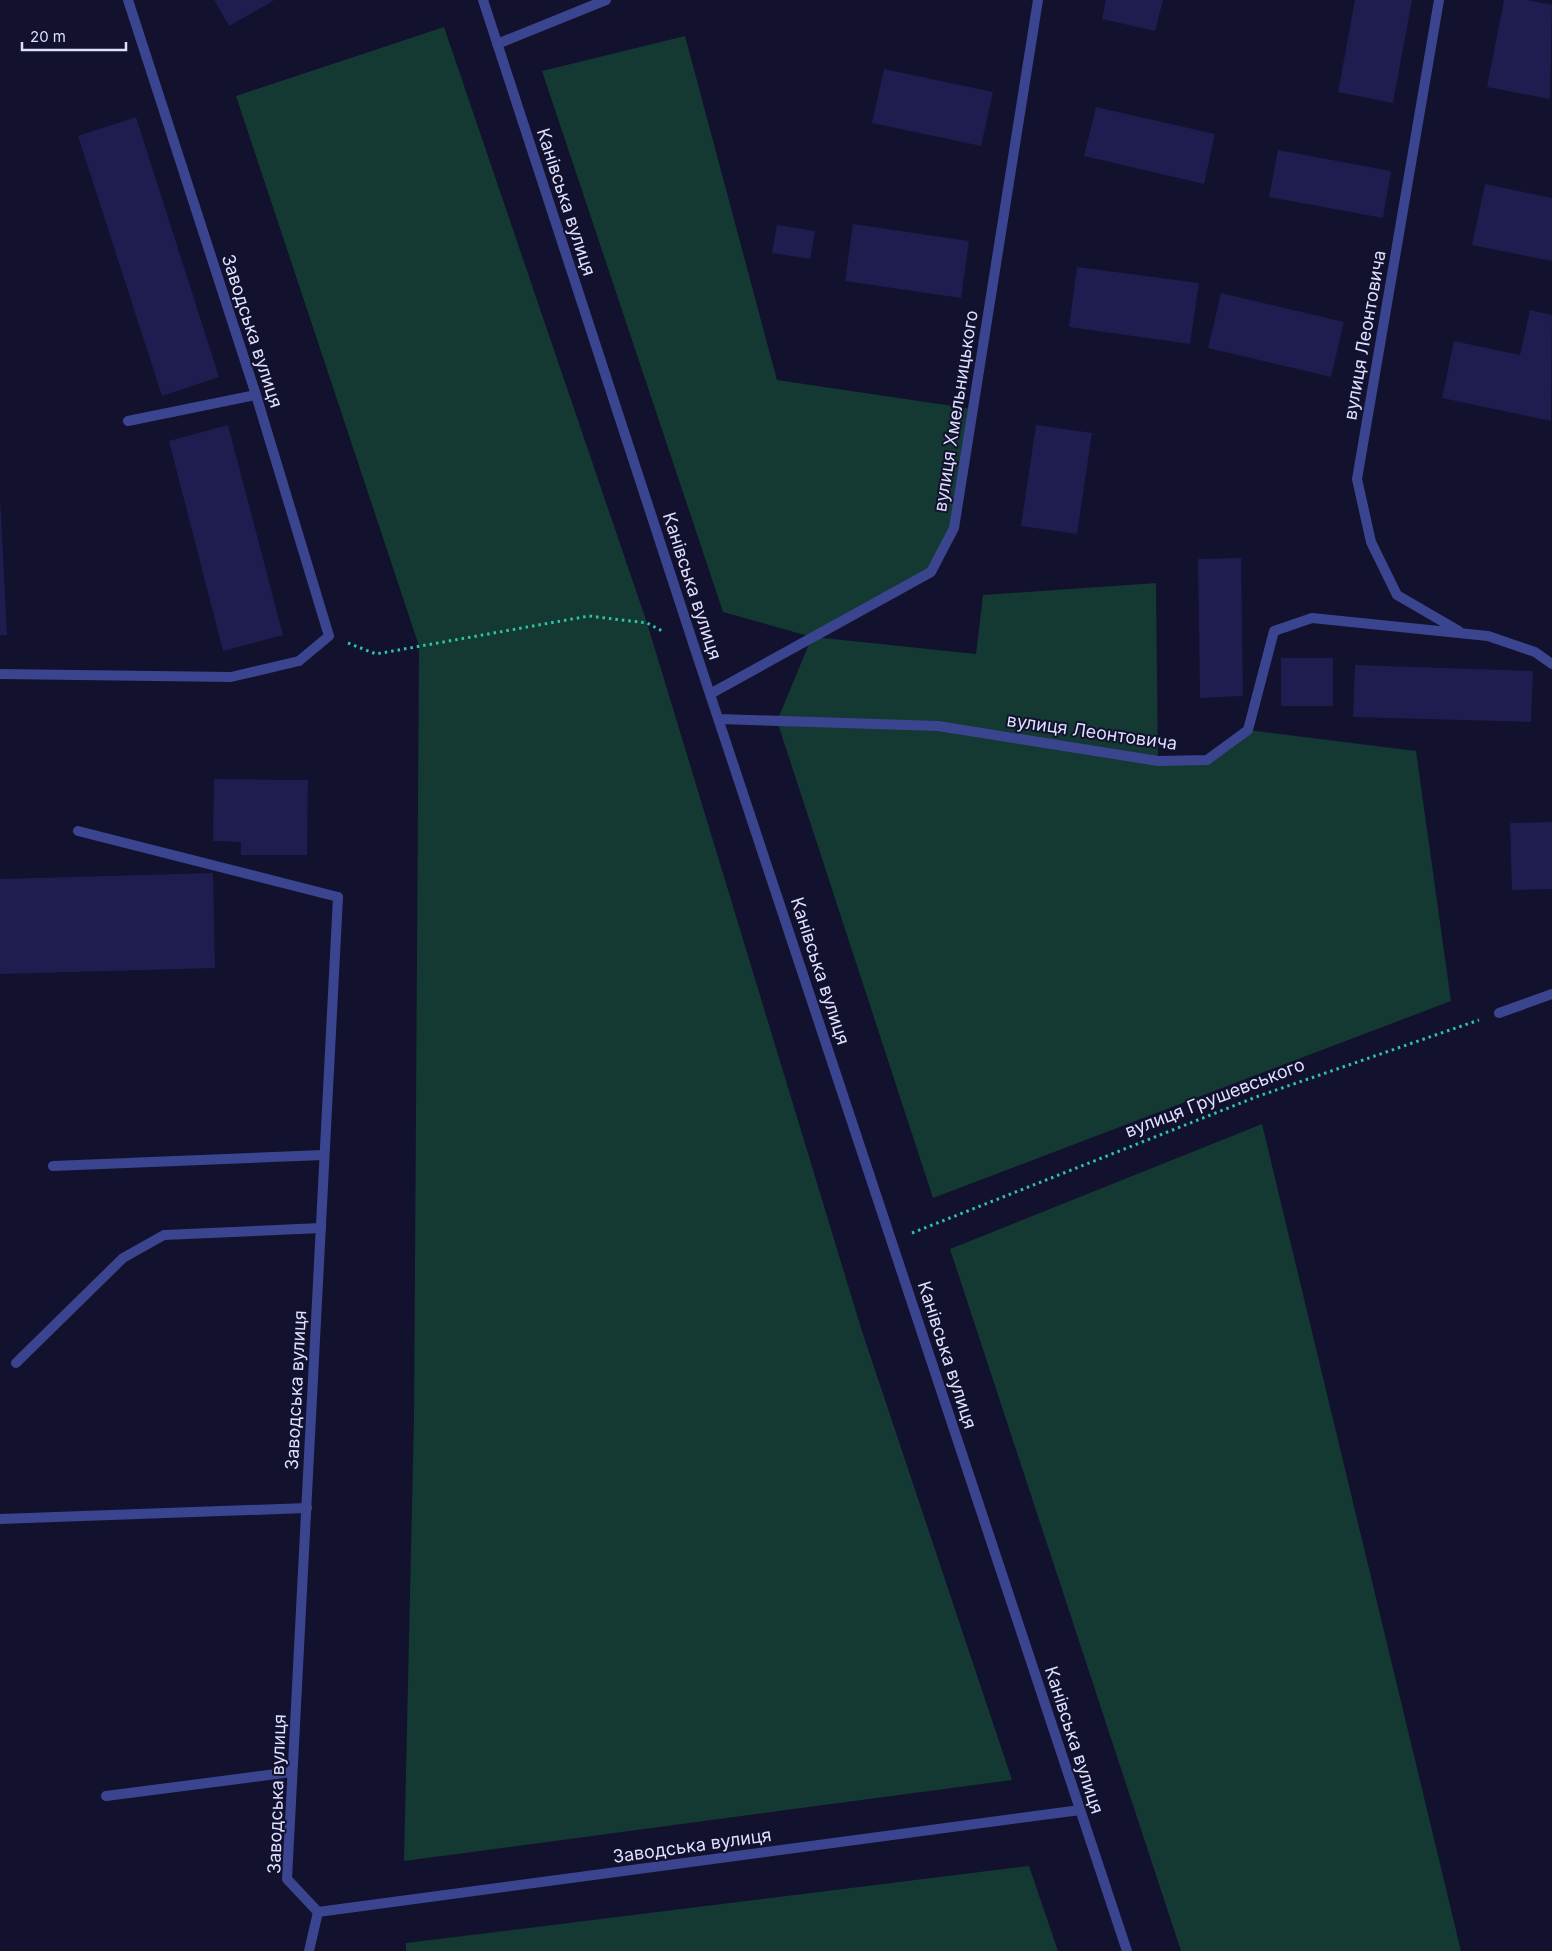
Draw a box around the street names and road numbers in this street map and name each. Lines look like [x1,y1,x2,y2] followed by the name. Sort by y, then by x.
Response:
[533,125,600,278] street label: Канівська вулиця
[1339,248,1390,421] street label: вулиця Леонтовича
[218,252,287,410] street label: Заводська вулиця
[929,309,982,513] street label: вулиця Хмельницького
[659,509,726,662] street label: Канівська вулиця
[1006,709,1179,754] street label: вулиця Леонтовича
[787,894,854,1047] street label: Канівська вулиця
[1122,1054,1308,1142] street label: вулиця Грушевського
[914,1278,981,1431] street label: Канівська вулиця
[281,1310,310,1470] street label: Заводська вулиця
[1041,1663,1108,1816] street label: Канівська вулиця
[263,1714,290,1874] street label: Заводська вулиця
[611,1824,773,1867] street label: Заводська вулиця

